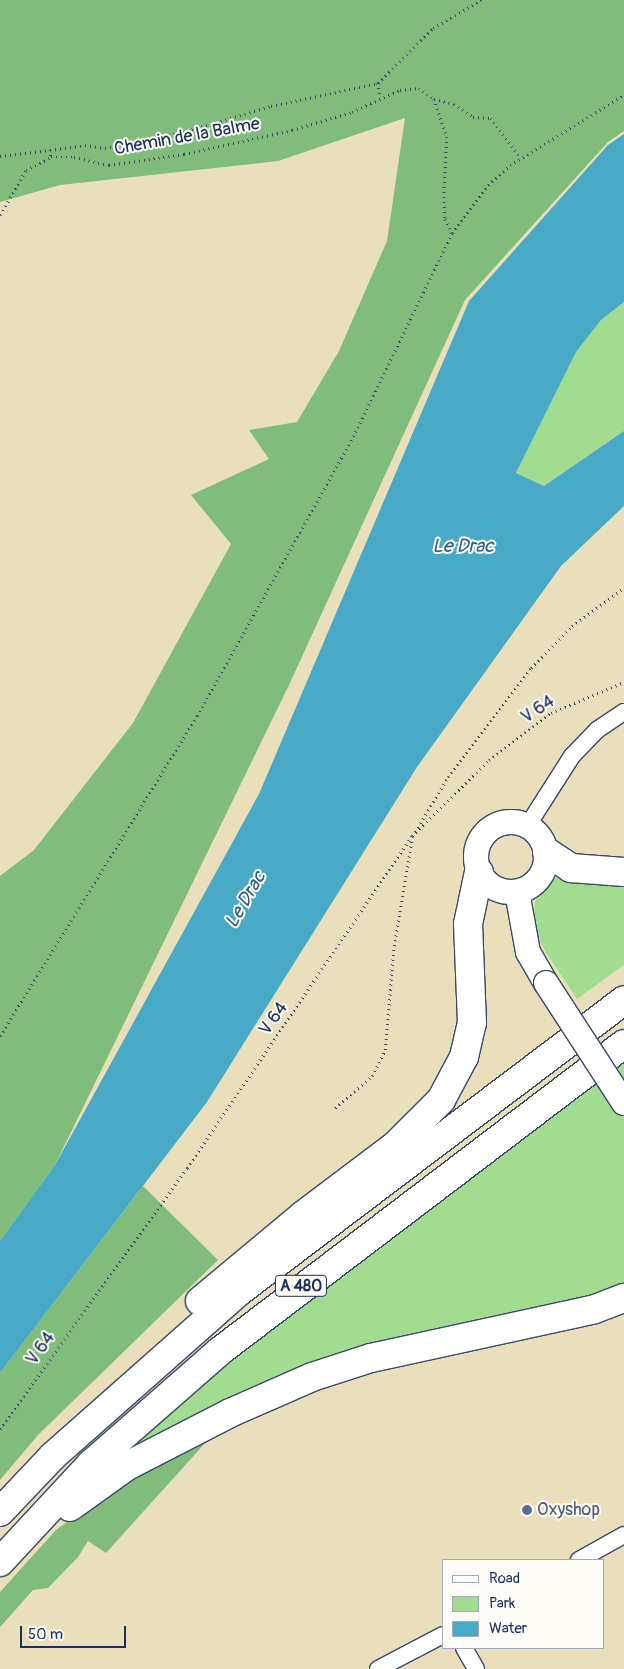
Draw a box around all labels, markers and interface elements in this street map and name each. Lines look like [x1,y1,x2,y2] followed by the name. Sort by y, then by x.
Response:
[113,114,261,160] street label: Chemin de la Balme
[432,536,494,558] water label: Le Drac
[517,691,559,729] street label: V 64
[221,868,271,932] water label: Le Drac
[255,998,293,1040] street label: V 64
[275,1272,327,1300] road number: A 480
[22,1328,60,1370] street label: V 64
[537,1499,600,1521] place label: Oxyshop
[521,1504,533,1516] marker: Oxyshop
[442,1559,604,1649] legend
[489,1569,520,1588] text: Road
[489,1594,515,1613] text: Park
[22,1616,129,1648] scale bar
[489,1619,527,1638] text: Water
[28,1625,63,1644] text: 50 m

